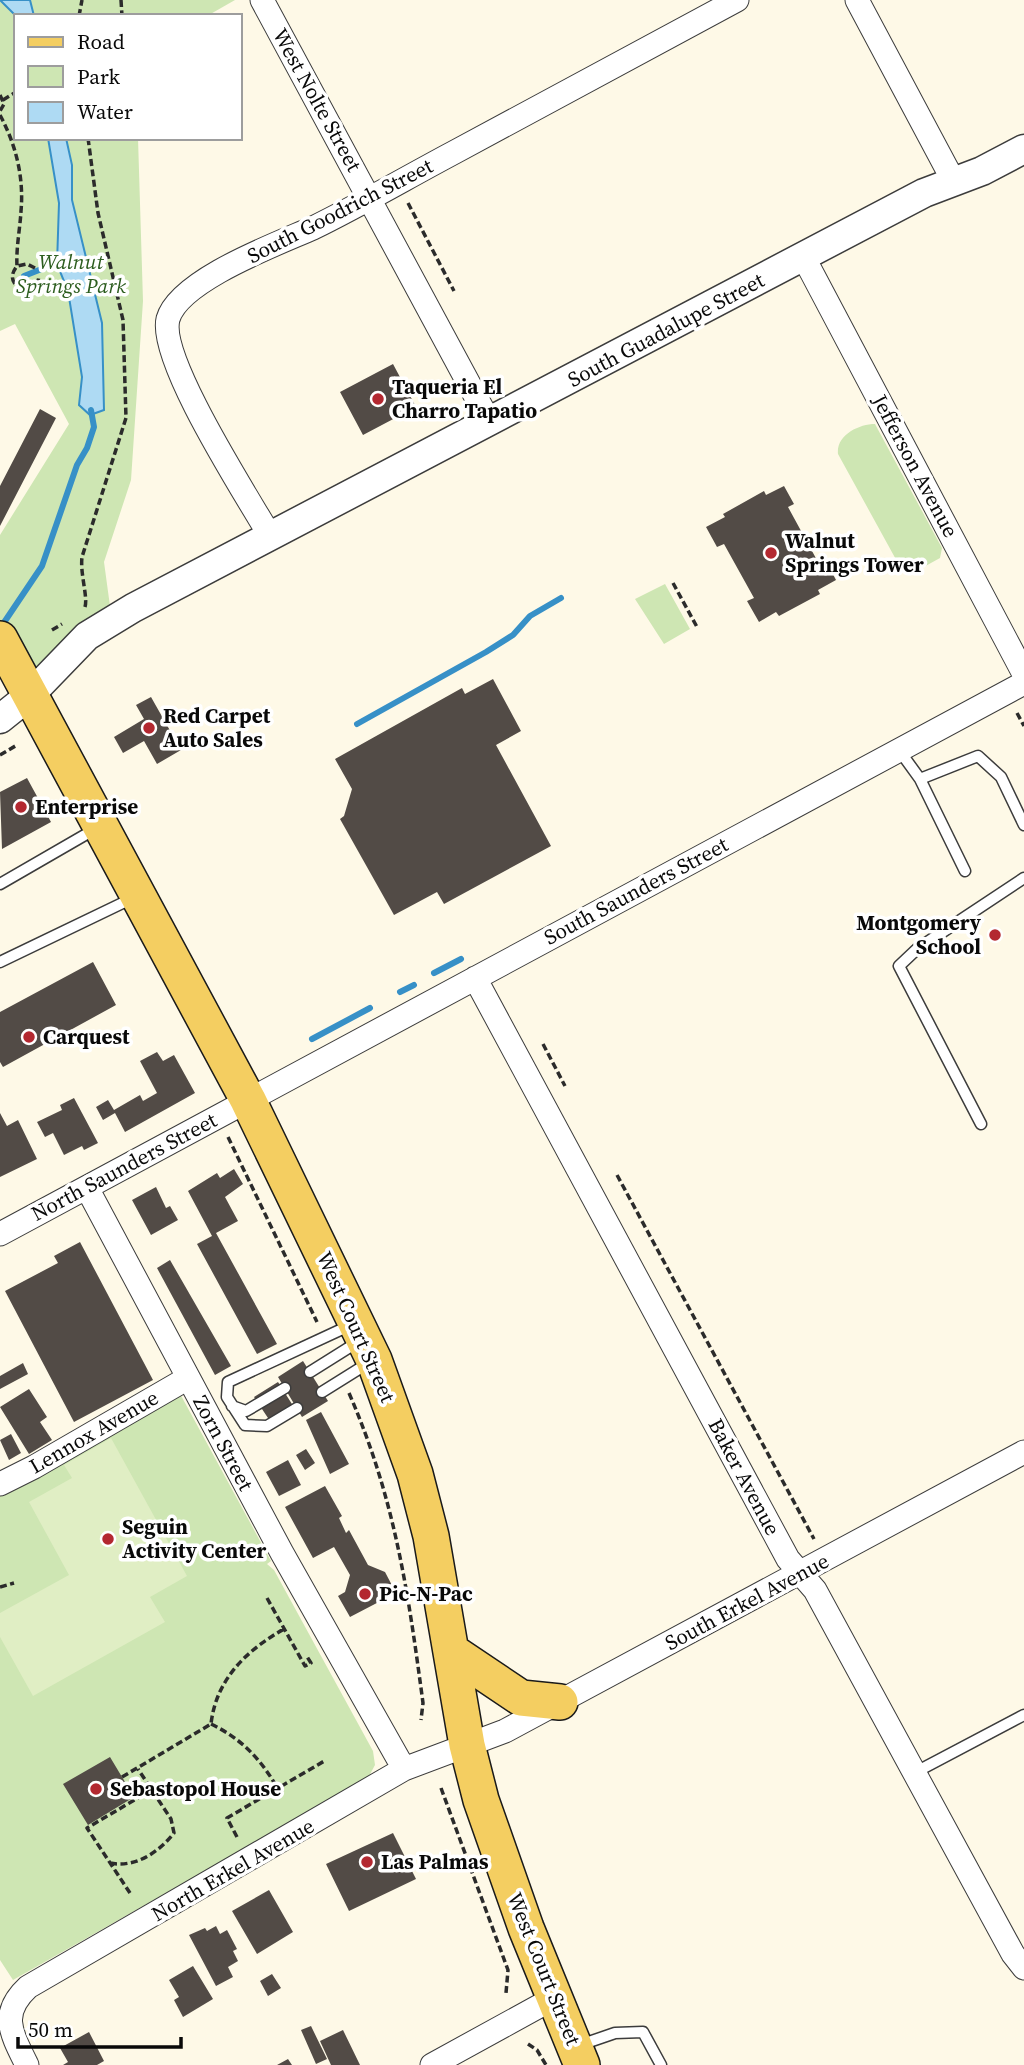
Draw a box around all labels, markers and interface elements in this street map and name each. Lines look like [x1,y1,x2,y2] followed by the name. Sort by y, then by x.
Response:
[14,14,242,140] legend
[266,23,369,177] street label: West Nolte Street
[77,27,125,56] text: Road
[77,62,121,91] text: Park
[77,97,133,126] text: Water
[242,151,438,270] street label: South Goodrich Street
[16,247,126,300] park label: Walnut Springs Park
[562,265,769,394] street label: South Guadalupe Street
[392,372,537,425] place label: Taqueria El Charro Tapatio
[865,388,965,542] street label: Jefferson Avenue
[370,391,386,407] marker: Taqueria El Charro Tapatio
[785,526,924,579] place label: Walnut Springs Tower
[763,545,779,561] marker: Walnut Springs Tower
[163,701,271,754] place label: Red Carpet Auto Sales
[141,720,157,736] marker: Red Carpet Auto Sales
[35,792,138,821] place label: Enterprise
[13,799,29,815] marker: Enterprise
[539,830,733,951] street label: South Saunders Street
[856,908,982,961] place label: Montgomery School
[987,927,1003,943] marker: Montgomery School
[43,1022,130,1051] place label: Carquest
[21,1029,37,1045] marker: Carquest
[26,1105,222,1228] street label: North Saunders Street
[310,1247,403,1407] street label: West Court Street
[24,1383,164,1480] street label: Lennox Avenue
[186,1390,261,1496] street label: Zorn Street
[701,1413,787,1540] street label: Baker Avenue
[122,1512,267,1565] place label: Seguin Activity Center
[100,1531,116,1547] marker: Seguin Activity Center
[660,1546,834,1657] street label: South Erkel Avenue
[379,1579,473,1608] place label: Pic-N-Pac
[357,1586,373,1602] marker: Pic-N-Pac
[110,1774,281,1803] place label: Sebastopol House
[88,1781,104,1797] marker: Sebastopol House
[146,1811,319,1928] street label: North Erkel Avenue
[381,1847,489,1876] place label: Las Palmas
[359,1854,375,1870] marker: Las Palmas
[501,1888,588,2050] street label: West Court Street
[18,2006,180,2050] scale bar
[28,2015,73,2044] text: 50 m

